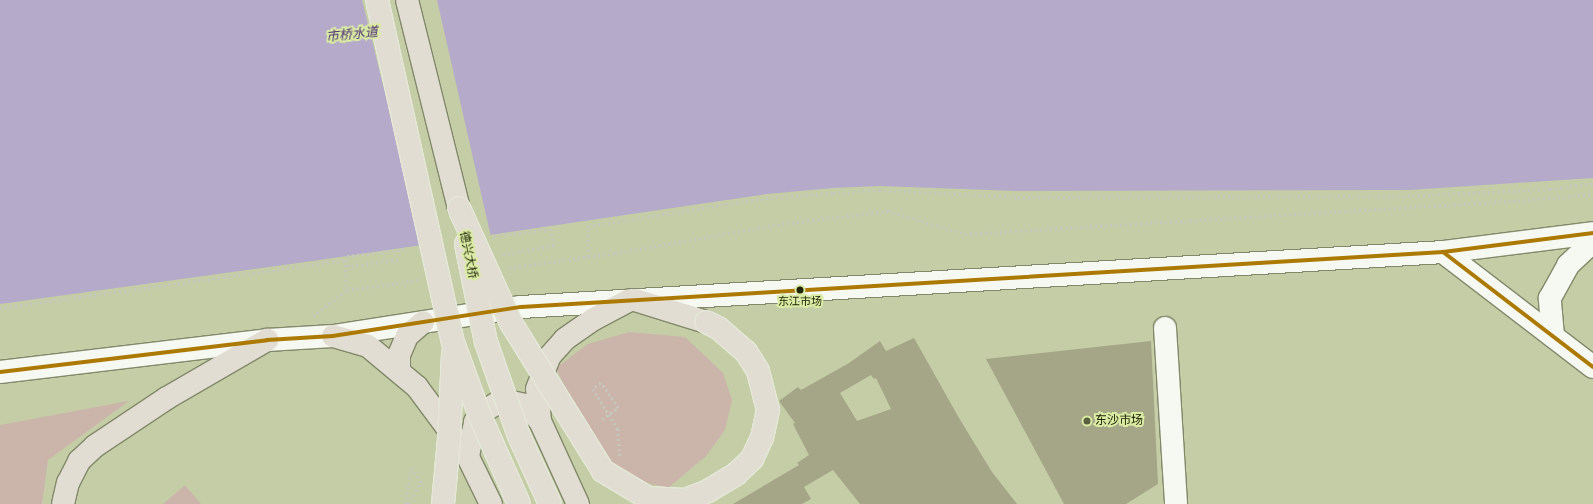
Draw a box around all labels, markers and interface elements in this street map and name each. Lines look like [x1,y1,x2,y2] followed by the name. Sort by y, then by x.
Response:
[325,25,379,45] water label: 市桥水道
[456,230,480,280] street label: 德兴大桥
[795,285,805,295] marker: 东江市场
[778,295,822,309] place label: 东江市场
[1095,414,1143,428] place label: 东沙市场
[1082,416,1092,426] marker: 东沙市场

